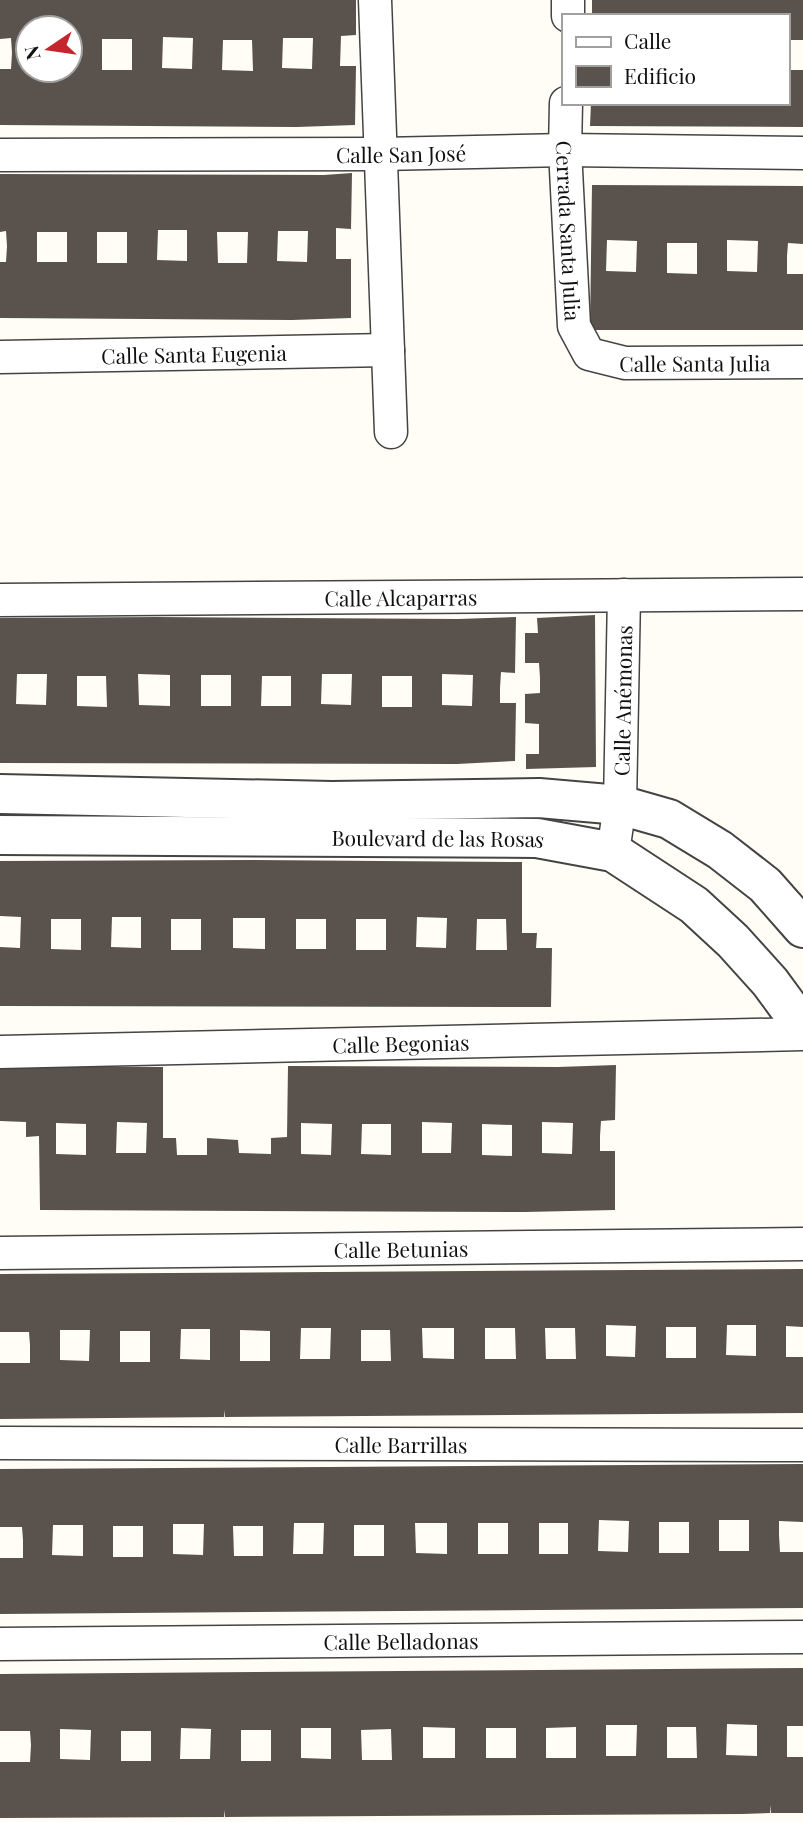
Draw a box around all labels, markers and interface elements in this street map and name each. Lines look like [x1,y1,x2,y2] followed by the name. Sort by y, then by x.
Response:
[14,14,84,84] north arrow
[562,14,789,105] legend
[624,26,671,54] text: Calle
[17,43,46,63] text: N
[624,61,696,89] text: Edificio
[336,138,466,168] street label: Calle San José
[551,140,588,322] street label: Cerrada Santa Julia
[101,338,288,369] street label: Calle Santa Eugenia
[619,348,771,377] street label: Calle Santa Julia
[324,582,478,612] street label: Calle Alcaparras
[607,625,637,776] street label: Calle Anémonas
[331,823,547,853] street label: Boulevard de las Rosas
[332,1027,470,1059] street label: Calle Begonias
[334,1234,468,1263] street label: Calle Betunias
[334,1430,468,1458] street label: Calle Barrillas
[323,1626,479,1655] street label: Calle Belladonas

